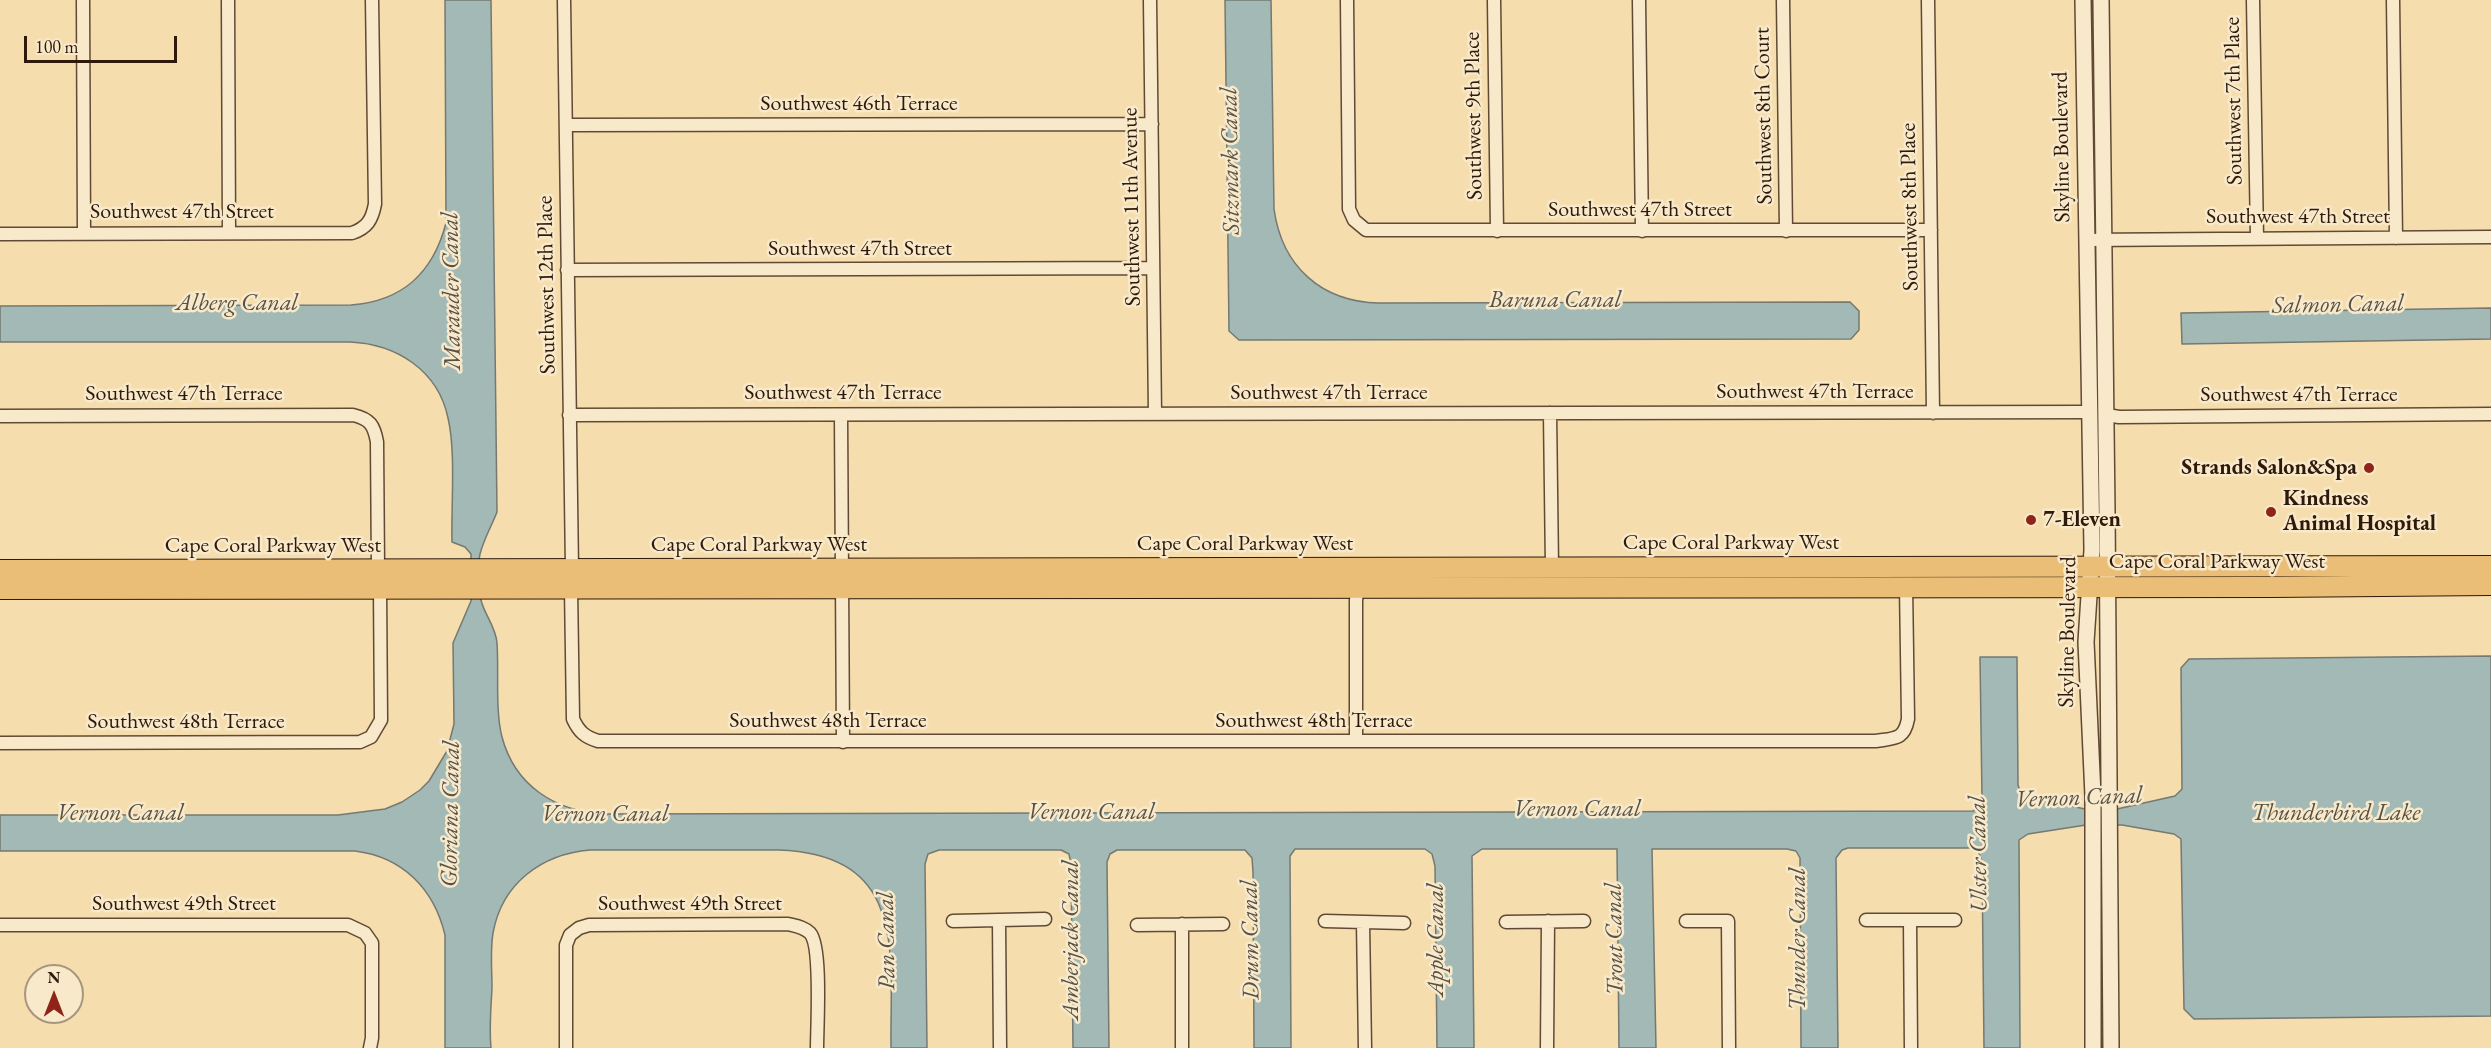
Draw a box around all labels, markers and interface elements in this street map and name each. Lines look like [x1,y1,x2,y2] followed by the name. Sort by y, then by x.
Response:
[2219,17,2249,185] street label: Southwest 7th Place
[27,24,180,62] scale bar
[1749,27,1779,205] street label: Southwest 8th Court
[1459,32,1489,200] street label: Southwest 9th Place
[35,35,79,58] text: 100 m
[2047,71,2077,223] street label: Skyline Boulevard
[1215,87,1247,235] water label: Sitzmark Canal
[760,91,958,117] street label: Southwest 46th Terrace
[1117,107,1147,307] street label: Southwest 11th Avenue
[1895,123,1925,291] street label: Southwest 8th Place
[532,195,562,375] street label: Southwest 12th Place
[1548,197,1732,223] street label: Southwest 47th Street
[90,199,274,225] street label: Southwest 47th Street
[2206,204,2390,230] street label: Southwest 47th Street
[436,212,468,370] water label: Marauder Canal
[768,236,952,262] street label: Southwest 47th Street
[1489,286,1621,314] water label: Baruna Canal
[176,289,298,317] water label: Alberg Canal
[2272,289,2404,321] water label: Salmon Canal
[1716,379,1914,405] street label: Southwest 47th Terrace
[744,380,942,406] street label: Southwest 47th Terrace
[1230,380,1428,406] street label: Southwest 47th Terrace
[85,381,283,407] street label: Southwest 47th Terrace
[2200,382,2398,408] street label: Southwest 47th Terrace
[2181,455,2357,481] place label: Strands Salon&Spa
[2362,461,2376,475] marker: Strands Salon&Spa
[2283,486,2436,538] place label: Kindness Animal Hospital
[2264,505,2278,519] marker: Kindness Animal Hospital
[2043,507,2121,533] place label: 7-Eleven
[2024,513,2038,527] marker: 7-Eleven
[1623,530,1839,556] street label: Cape Coral Parkway West
[1137,531,1353,557] street label: Cape Coral Parkway West
[651,532,867,558] street label: Cape Coral Parkway West
[165,533,381,559] street label: Cape Coral Parkway West
[2109,549,2325,575] street label: Cape Coral Parkway West
[2053,556,2083,708] street label: Skyline Boulevard
[729,708,927,734] street label: Southwest 48th Terrace
[1215,708,1413,734] street label: Southwest 48th Terrace
[87,709,285,735] street label: Southwest 48th Terrace
[435,741,467,887] water label: Gloriana Canal
[2015,781,2143,815] water label: Vernon Canal
[1513,795,1641,823] water label: Vernon Canal
[1964,795,1994,913] water label: Ulster Canal
[1027,798,1155,826] water label: Vernon Canal
[56,799,184,827] water label: Vernon Canal
[2252,799,2420,827] water label: Thunderbird Lake
[541,800,669,828] water label: Vernon Canal
[1057,860,1085,1020] water label: Amberjack Canal
[1784,868,1812,1010] water label: Thunder Canal
[1236,880,1266,1000] water label: Drum Canal
[1600,882,1630,996] water label: Trout Canal
[1422,883,1450,997] water label: Apple Canal
[92,891,276,917] street label: Southwest 49th Street
[598,891,782,917] street label: Southwest 49th Street
[872,891,902,991] water label: Pan Canal
[24,964,84,1024] north arrow
[48,967,60,988] text: N

